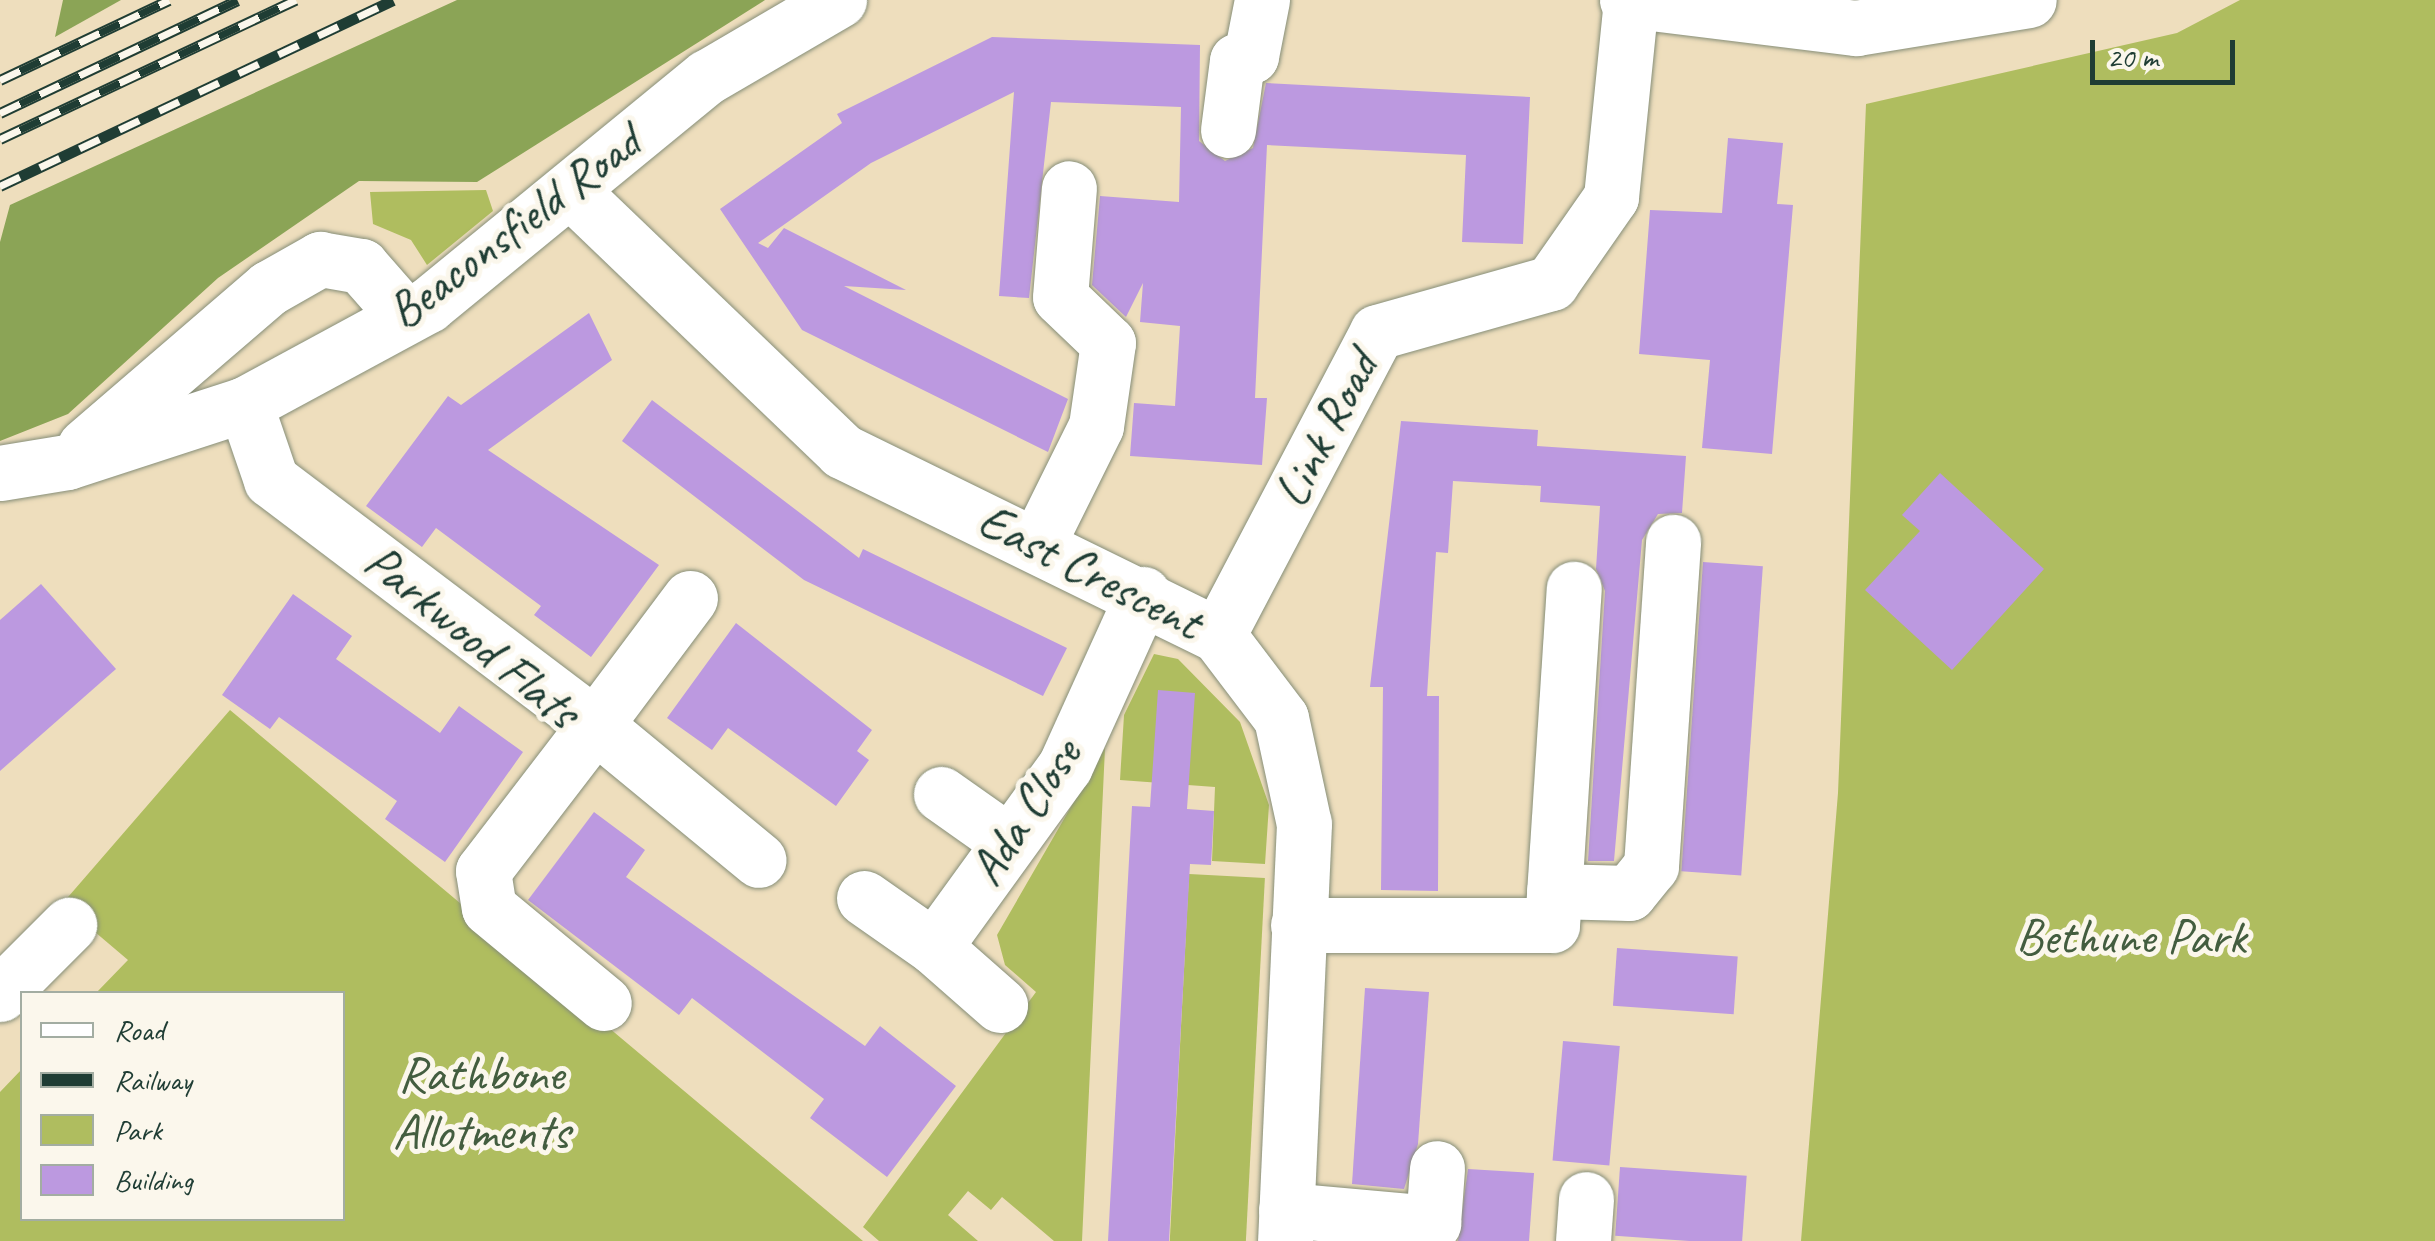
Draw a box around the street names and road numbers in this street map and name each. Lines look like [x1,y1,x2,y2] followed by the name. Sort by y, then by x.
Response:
[376,113,652,341] street label: Beaconsfield Road
[1260,341,1392,517] street label: Link Road
[968,489,1212,653] street label: East Crescent
[352,531,592,741] street label: Parkwood Flats
[956,728,1094,896] street label: Ada Close

